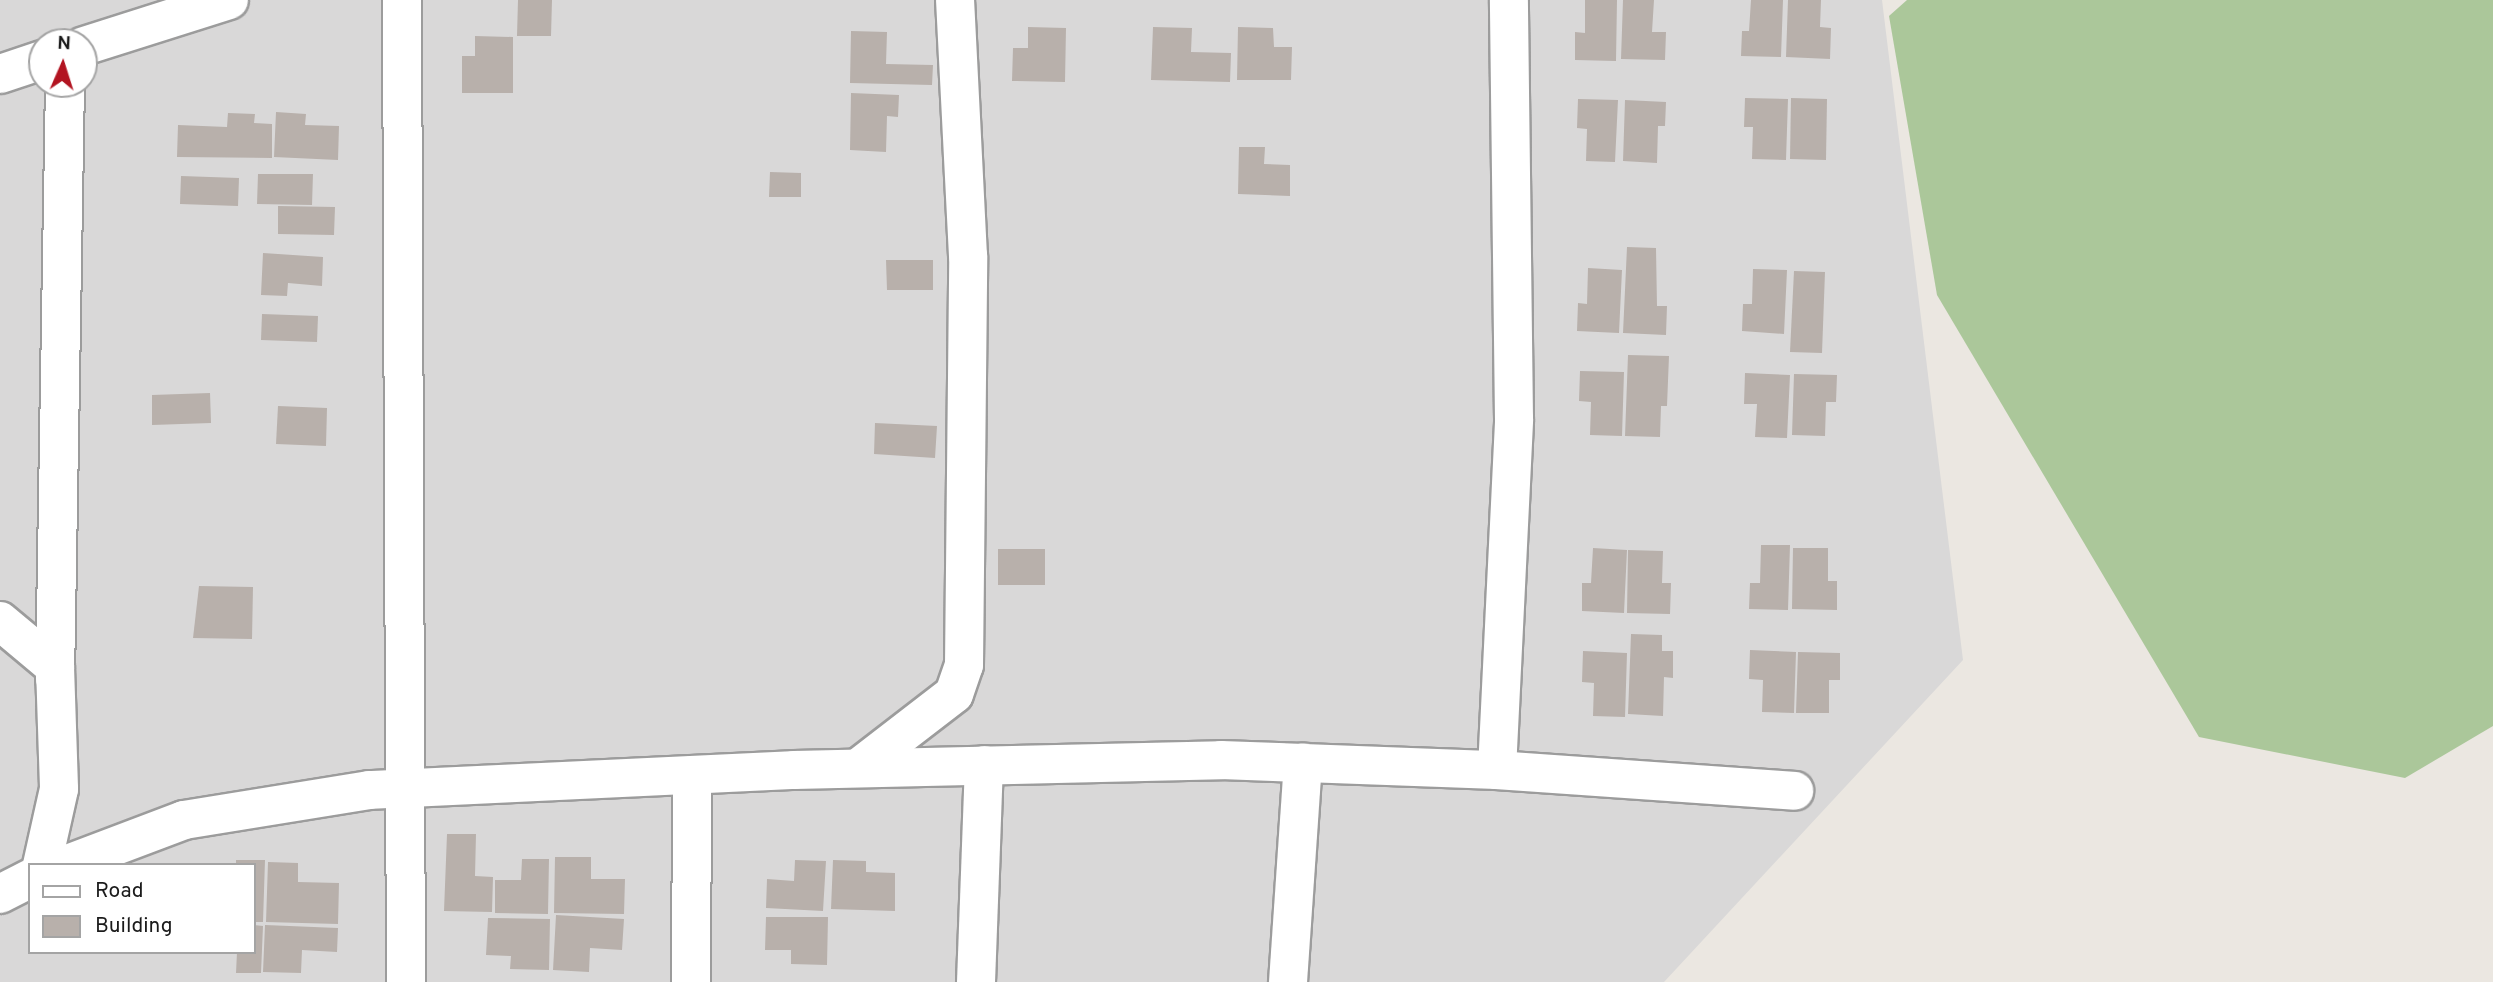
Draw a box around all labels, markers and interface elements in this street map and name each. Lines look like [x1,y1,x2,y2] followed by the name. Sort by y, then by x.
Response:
[28,28,98,98] north arrow
[57,32,71,56] text: N
[28,863,256,954] legend
[95,878,144,905] text: Road
[95,913,173,940] text: Building

